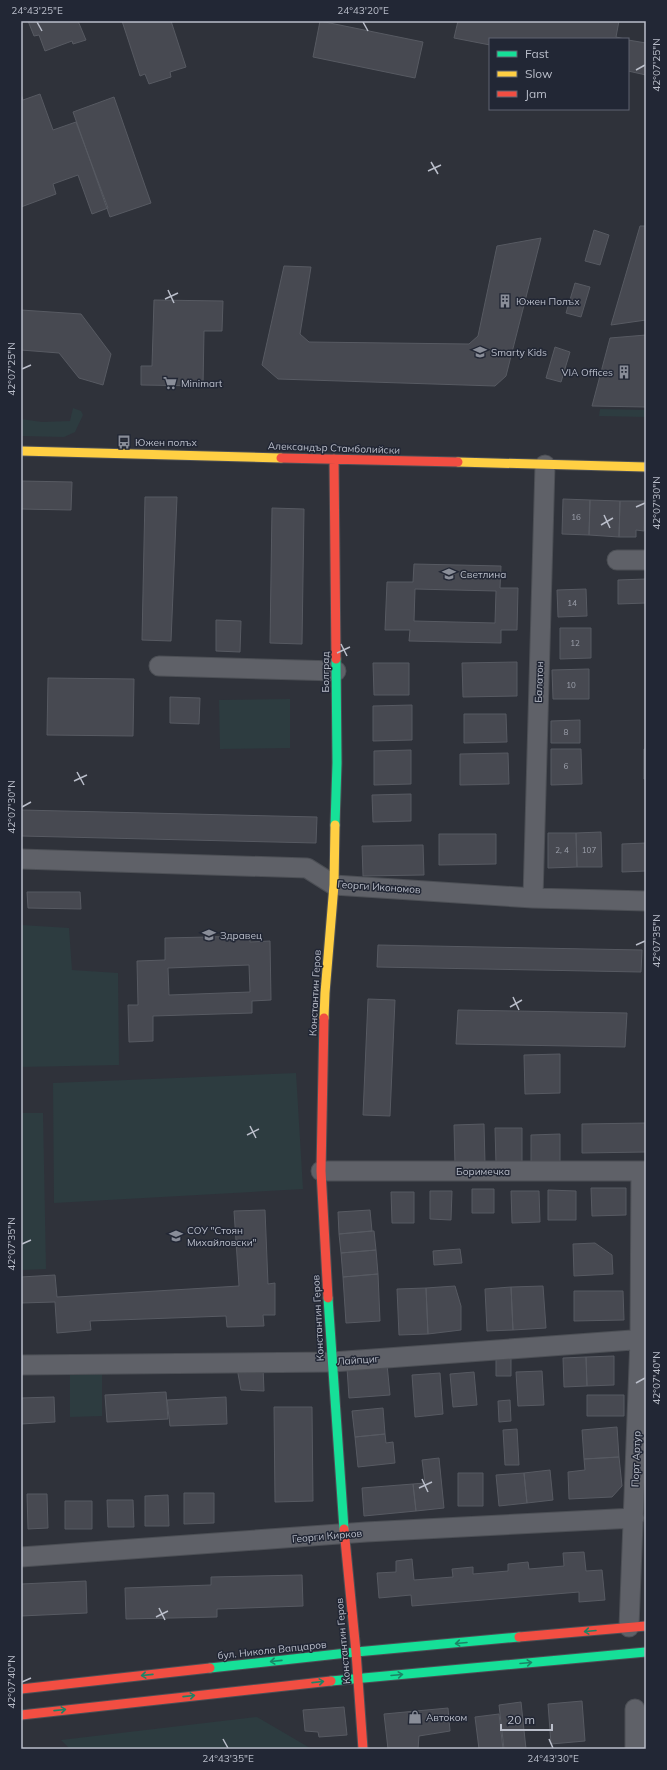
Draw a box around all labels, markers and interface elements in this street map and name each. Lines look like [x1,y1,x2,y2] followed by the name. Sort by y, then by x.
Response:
[11,4,63,17] text: 24°43'25"E
[337,4,389,17] text: 24°43'20"E
[489,38,629,110] legend
[650,38,663,92] text: 42°07'25"N
[525,46,549,61] text: Fast
[525,66,553,81] text: Slow
[525,86,547,101] text: Jam
[497,293,513,309] building icon: Южен Полъх
[516,295,580,308] place label: Южен Полъх
[5,342,18,396] text: 42°07'25"N
[472,344,488,360] school or university icon: Smarty Kids
[491,346,547,359] place label: Smarty Kids
[616,364,632,380] building icon: VIA Offices
[562,366,613,379] place label: VIA Offices
[162,375,178,391] supermarket icon: Minimart
[181,377,223,390] place label: Minimart
[116,434,132,450] bus stop icon: Южен полъх
[135,436,197,449] place label: Южен полъх
[268,439,400,457] street label: Александър Стамболийски
[650,476,663,530] text: 42°07'30"N
[571,512,581,522] house number: 16
[441,566,457,582] school or university icon: Светлина
[460,568,506,581] place label: Светлина
[567,598,577,608] house number: 14
[570,638,580,648] house number: 12
[319,651,332,693] street label: Болград
[532,661,546,703] street label: Балатон
[566,680,576,690] house number: 10
[564,727,569,737] house number: 8
[564,761,569,771] house number: 6
[5,780,18,834] text: 42°07'30"N
[555,845,569,855] house number: 2, 4
[582,845,596,855] house number: 107
[337,878,421,896] street label: Георги Икономов
[650,914,663,968] text: 42°07'35"N
[201,927,217,943] school or university icon: Здравец
[220,929,262,942] place label: Здравец
[306,949,324,1037] street label: Константин Геров
[456,1165,510,1178] street label: Боримечка
[5,1217,18,1271] text: 42°07'35"N
[187,1224,257,1249] place label: СОУ "Стоян Михайловски"
[168,1228,184,1244] school or university icon: СОУ "Стоян Михайловски"
[309,1274,327,1362] street label: Константин Геров
[650,1351,663,1405] text: 42°07'40"N
[337,1352,380,1368] street label: Лайпциг
[629,1431,643,1487] street label: Порт Артур
[291,1526,363,1546] street label: Георги Кирков
[333,1597,353,1685] street label: Константин Геров
[584,1627,597,1635] one-way arrow
[217,1638,328,1662] street label: бул. Никола Вапцаров
[455,1639,468,1646] one-way arrow
[5,1655,18,1709] text: 42°07'40"N
[270,1657,283,1665] one-way arrow
[519,1660,532,1667] one-way arrow
[141,1671,154,1679] one-way arrow
[390,1671,403,1679] one-way arrow
[311,1678,324,1686] one-way arrow
[182,1693,195,1700] one-way arrow
[501,1706,552,1732] scale bar
[53,1707,66,1714] one-way arrow
[407,1709,423,1725] shop icon: Автоком
[426,1711,467,1724] place label: Автоком
[507,1712,535,1727] text: 20 m
[202,1752,254,1765] text: 24°43'35"E
[527,1752,579,1765] text: 24°43'30"E

